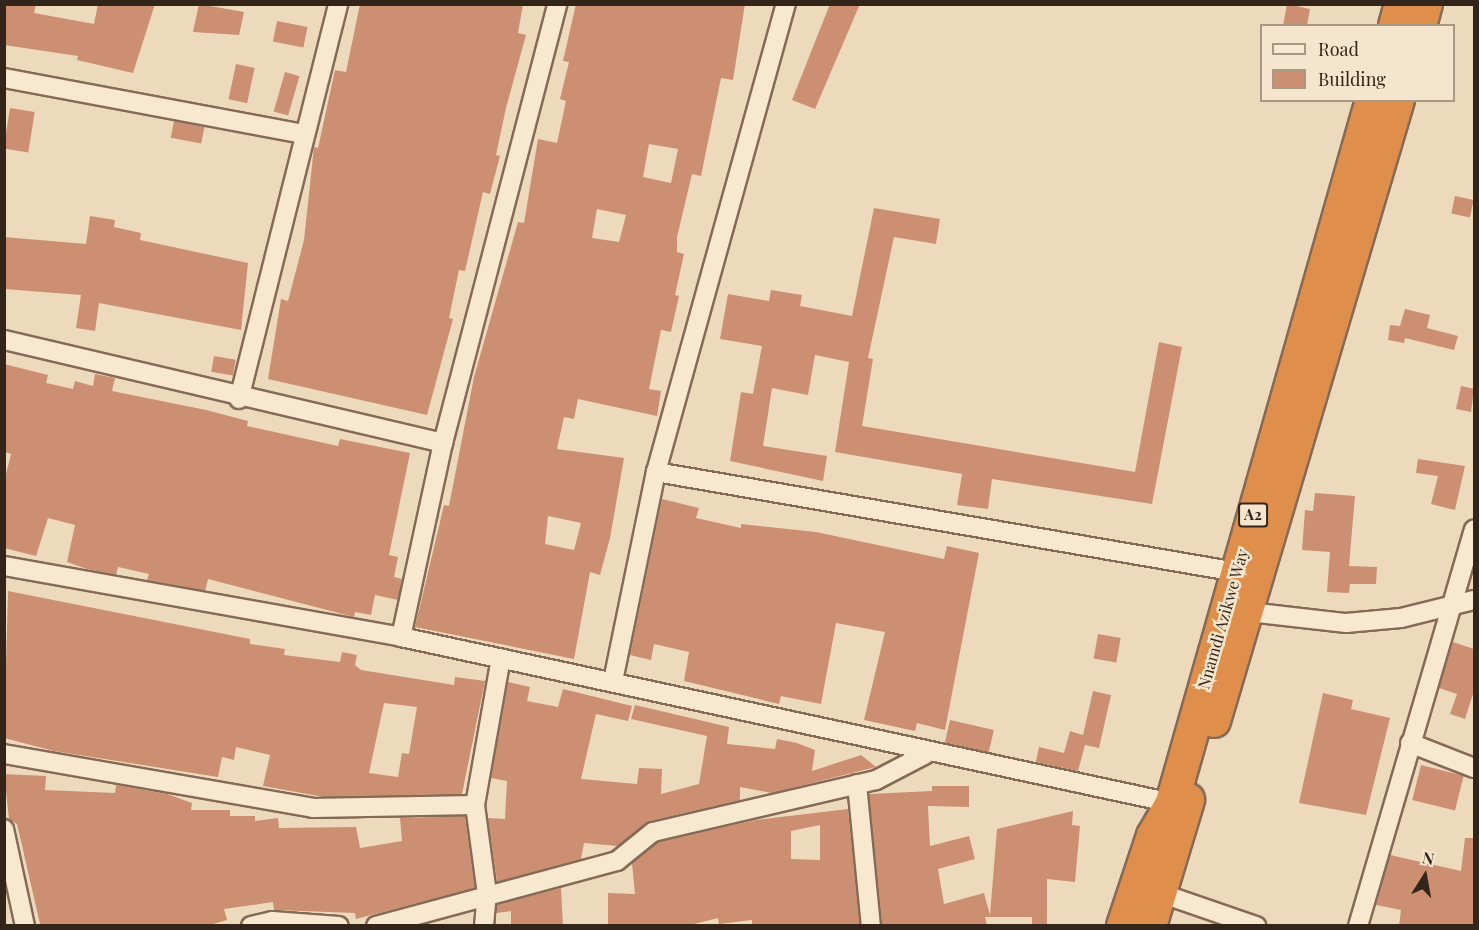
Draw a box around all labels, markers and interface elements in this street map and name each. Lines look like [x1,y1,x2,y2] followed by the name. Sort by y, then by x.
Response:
[1260,24,1455,102] legend
[1318,37,1359,61] text: Road
[1318,67,1386,91] text: Building
[1238,503,1268,527] road number: A2
[1194,546,1252,692] street label: Nnamdi Azikwe Way
[1395,846,1455,906] north arrow
[1421,846,1436,869] text: N

